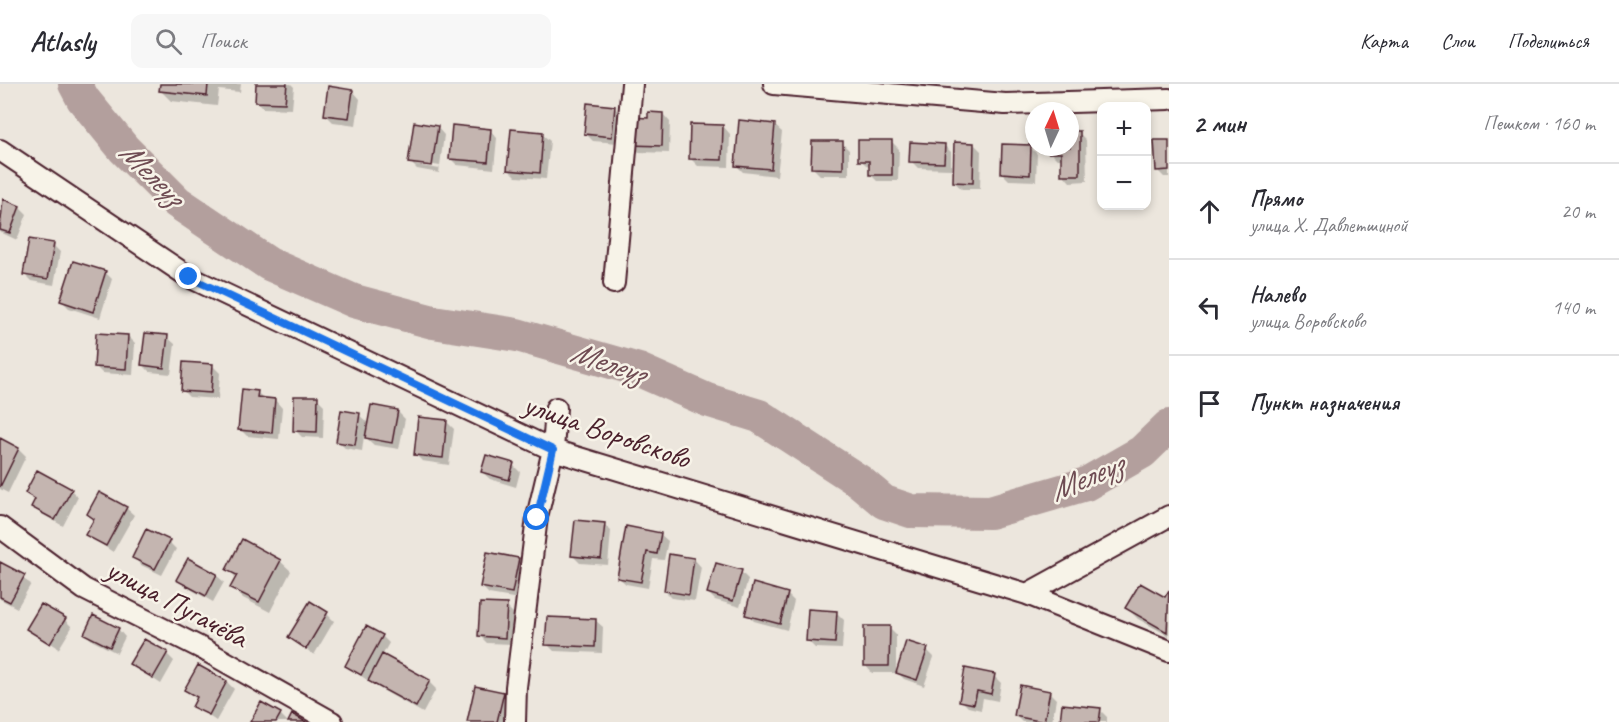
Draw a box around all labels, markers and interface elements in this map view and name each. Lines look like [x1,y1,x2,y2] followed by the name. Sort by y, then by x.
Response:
[131,14,551,68] search box
[30,24,95,59] text: Atlasly
[152,25,185,58] icon: search
[200,27,247,55] text: Поиск
[1360,28,1408,54] text: Карта
[1441,28,1475,54] text: Слои
[1508,28,1589,54] text: Поделиться
[1025,102,1079,156] north arrow
[1097,102,1151,210] map controls
[1097,102,1151,156] button: +
[1193,107,1246,140] text: 2 мин
[1483,111,1595,136] text: Пешком · 160 m
[111,132,197,218] water label: Мелеуз
[1097,156,1151,210] button: −
[1250,185,1302,213] text: Прямо
[1193,195,1226,228] icon: ahead
[1561,199,1595,224] text: 20 m
[1250,213,1408,238] text: улица Х. Давлетшиной
[175,263,201,289] route end
[1250,281,1306,309] text: Налево
[1193,291,1226,324] icon: left
[1552,295,1595,320] text: 140 m
[1250,309,1366,334] text: улица Воровсково
[566,331,655,395] water label: Мелеуз
[517,384,696,478] street label: улица Воровсково
[1193,387,1226,420] icon: arrive
[1250,389,1399,417] text: Пункт назначения
[1043,441,1134,511] water label: Мелеуз
[523,504,549,530] route start
[98,549,256,657] street label: улица Пугачёва

